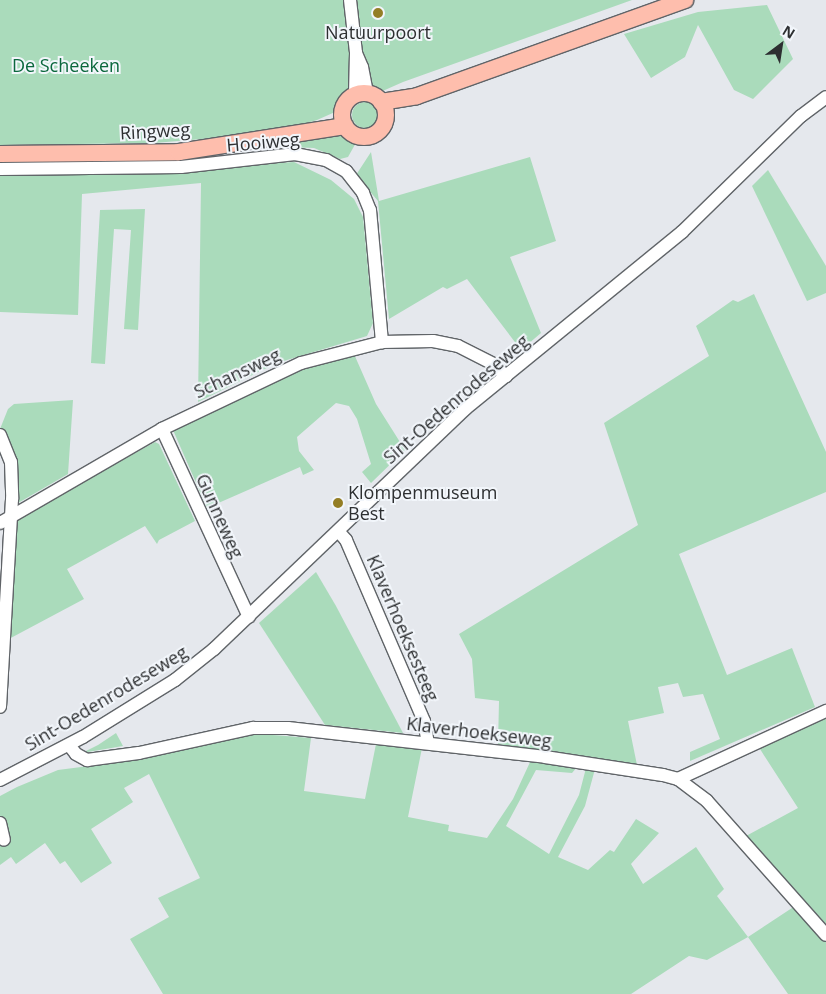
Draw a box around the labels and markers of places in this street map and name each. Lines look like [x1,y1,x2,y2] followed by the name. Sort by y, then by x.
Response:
[372,7,384,19] marker: Natuurpoort
[325,21,431,43] place label: Natuurpoort
[348,482,497,524] place label: Klompenmuseum Best
[332,497,344,509] marker: Klompenmuseum Best

